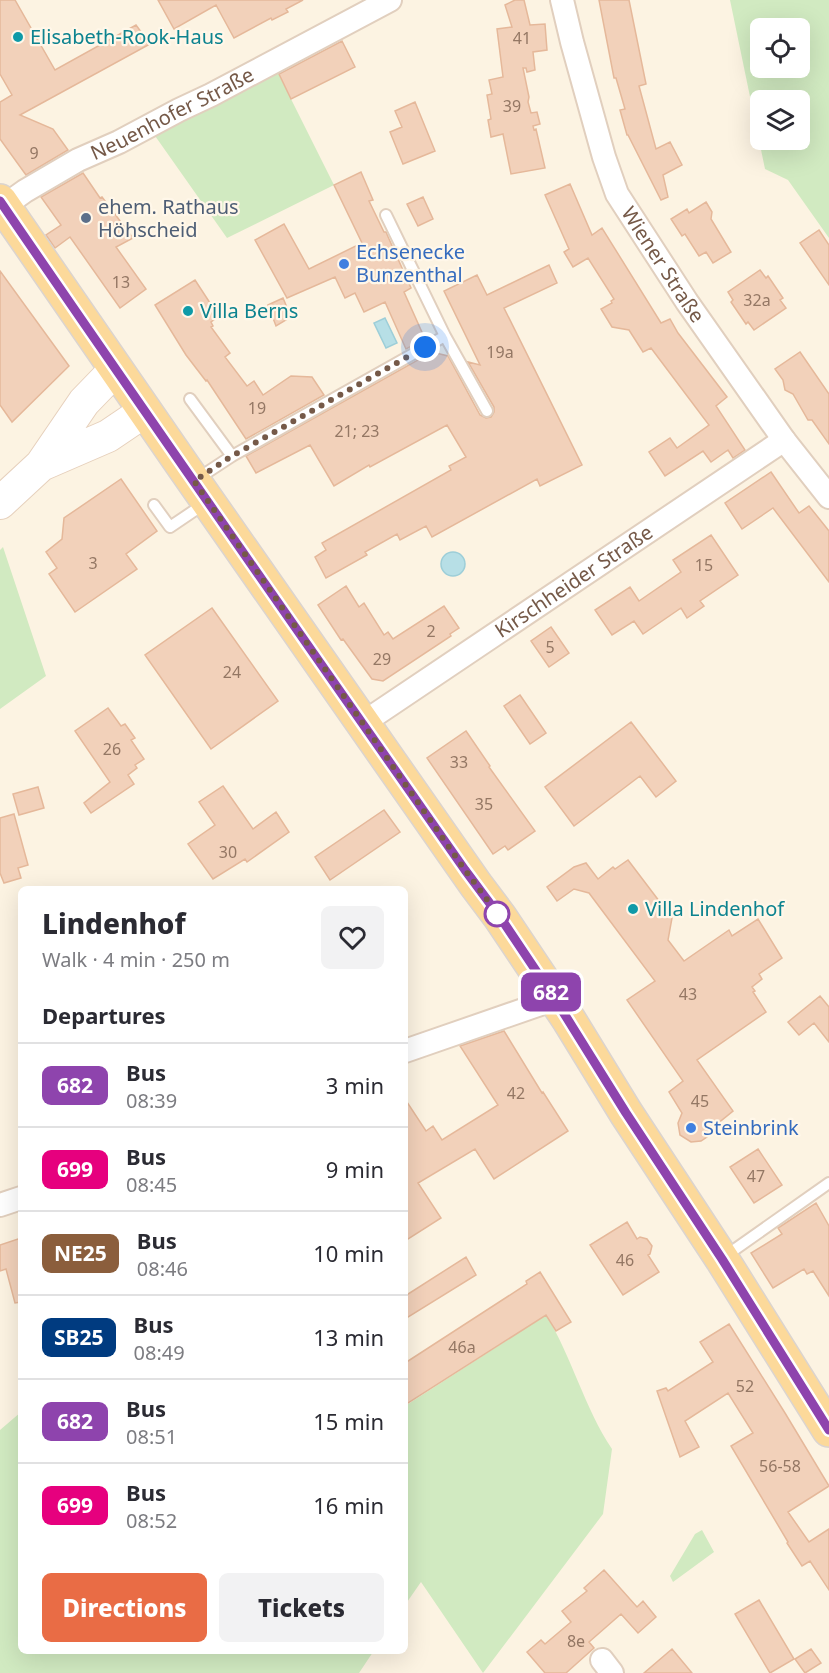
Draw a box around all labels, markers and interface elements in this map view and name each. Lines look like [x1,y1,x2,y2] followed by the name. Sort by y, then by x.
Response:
[750,18,810,150] map controls
[750,18,810,78] button: locate
[30,23,224,50] place label: Elisabeth-Rook-Haus
[513,27,531,49] house number: 41
[11,30,25,44] marker: Elisabeth-Rook-Haus
[86,61,258,166] street label: Neuenhofer Straße
[750,90,810,150] button: layers
[503,95,521,117] house number: 39
[29,142,39,164] house number: 9
[98,193,239,243] place label: ehem. Rathaus Höhscheid
[616,201,711,328] street label: Wiener Straße
[79,211,93,225] marker: ehem. Rathaus Höhscheid
[356,238,465,288] place label: Echsenecke Bunzenthal
[337,257,351,271] marker: Echsenecke Bunzenthal
[112,271,130,293] house number: 13
[743,289,771,311] house number: 32a
[200,297,298,324] place label: Villa Berns
[181,304,195,318] marker: Villa Berns
[410,332,440,362] your location
[486,341,514,363] house number: 19a
[248,397,266,419] house number: 19
[334,420,380,442] house number: 21; 23
[489,518,658,644] street label: Kirschheider Straße
[88,552,98,574] house number: 3
[695,554,713,576] house number: 15
[426,620,436,642] house number: 2
[545,636,555,658] house number: 5
[373,648,391,670] house number: 29
[223,661,241,683] house number: 24
[103,738,121,760] house number: 26
[450,751,468,773] house number: 33
[475,793,493,815] house number: 35
[219,841,237,863] house number: 30
[645,895,785,922] place label: Villa Lindenhof
[484,901,510,927] unlabelled marker
[626,902,640,916] marker: Villa Lindenhof
[42,904,186,942] text: Lindenhof
[321,906,384,969] button: heart
[42,946,230,973] text: Walk · 4 min · 250 m
[516,972,586,1012] line badge: 682
[533,978,569,1006] text: 682
[679,983,697,1005] house number: 43
[42,1000,166,1030] text: Departures
[126,1057,166,1087] text: Bus
[326,1070,384,1100] text: 3 min
[57,1071,93,1099] text: 682
[507,1082,525,1104] house number: 42
[126,1087,177,1114] text: 08:39
[691,1090,709,1112] house number: 45
[703,1114,799,1141] place label: Steinbrink
[684,1121,698,1135] marker: Steinbrink
[126,1141,166,1171] text: Bus
[326,1154,384,1184] text: 9 min
[57,1155,93,1183] text: 699
[747,1165,765,1187] house number: 47
[126,1171,177,1198] text: 08:45
[137,1225,177,1255] text: Bus
[313,1238,384,1268] text: 10 min
[54,1239,107,1267] text: NE25
[616,1249,634,1271] house number: 46
[137,1255,188,1282] text: 08:46
[134,1309,174,1339] text: Bus
[313,1322,384,1352] text: 13 min
[54,1323,104,1351] text: SB25
[448,1336,476,1358] house number: 46a
[134,1339,185,1366] text: 08:49
[736,1375,754,1397] house number: 52
[126,1393,166,1423] text: Bus
[313,1406,384,1436] text: 15 min
[57,1407,93,1435] text: 682
[126,1423,177,1450] text: 08:51
[759,1455,801,1477] house number: 56-58
[126,1477,166,1507] text: Bus
[313,1490,384,1520] text: 16 min
[57,1491,93,1519] text: 699
[126,1507,177,1534] text: 08:52
[42,1573,207,1642] button: Directions
[219,1573,384,1642] button: Tickets
[567,1630,585,1652] house number: 8e

